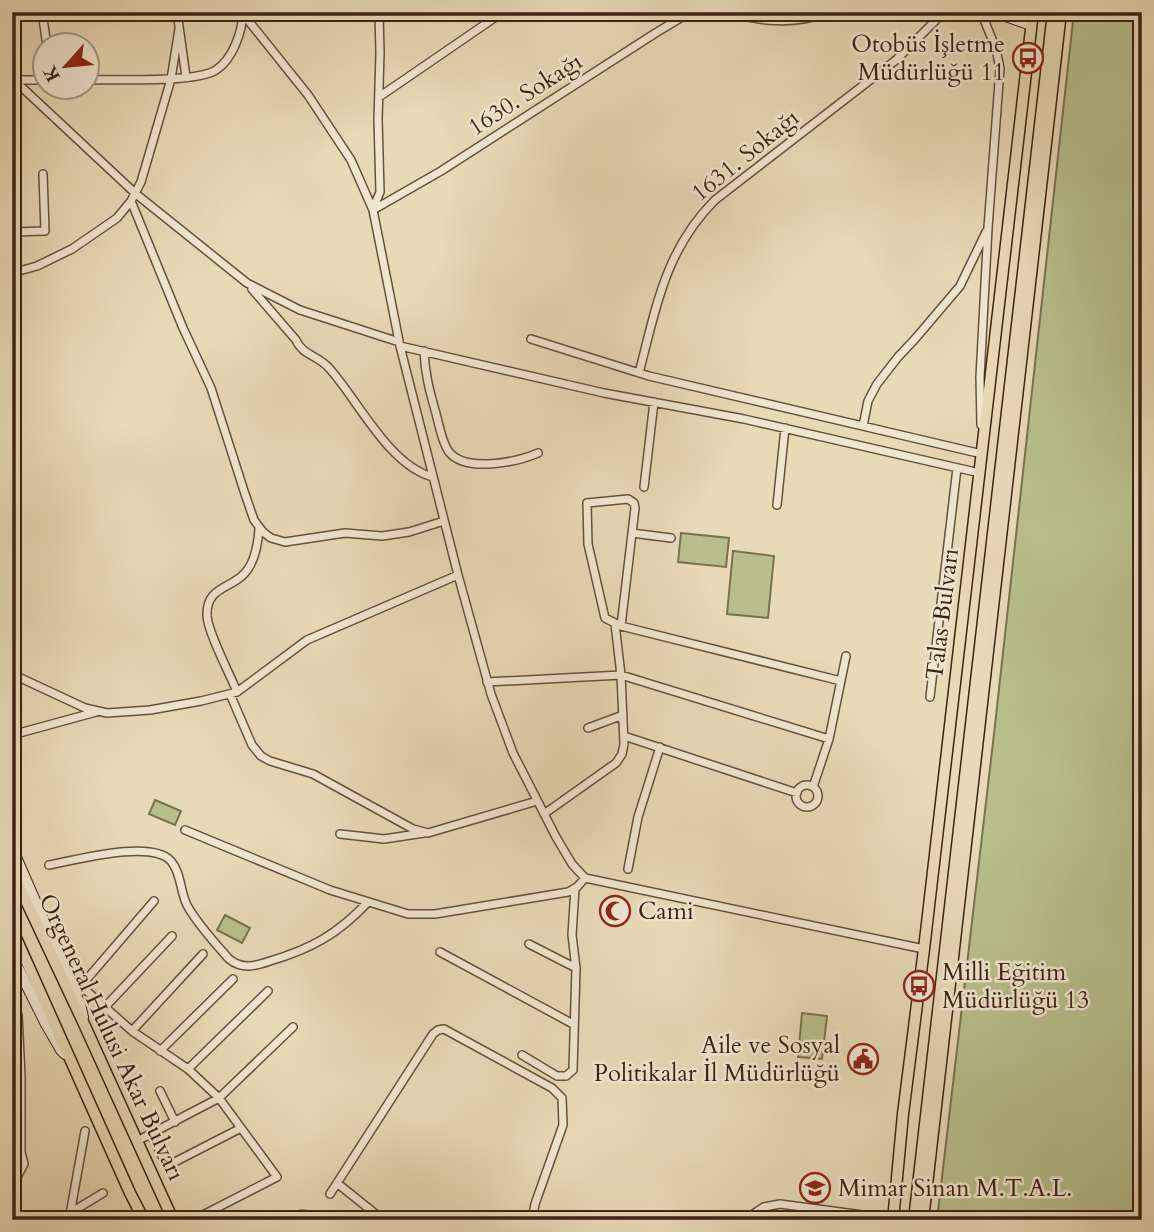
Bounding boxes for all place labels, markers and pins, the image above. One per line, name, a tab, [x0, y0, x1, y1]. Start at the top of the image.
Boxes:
place label: Otobüs İşletme Müdürlüğü 11	[851, 28, 1005, 89]
bus stop icon: Otobüs İşletme Müdürlüğü 11	[1011, 41, 1045, 75]
mosque icon: Cami	[598, 894, 632, 928]
place label: Cami	[638, 895, 694, 928]
place label: Milli Eğitim Müdürlüğü 13	[942, 956, 1089, 1017]
bus stop icon: Milli Eğitim Müdürlüğü 13	[902, 969, 936, 1003]
place label: Aile ve Sosyal Politikalar İl Müdürlüğü	[594, 1029, 840, 1090]
public building icon: Aile ve Sosyal Politikalar İl Müdürlüğü	[846, 1042, 880, 1076]
school or university icon: Mimar Sinan M.T.A.L.	[798, 1171, 832, 1205]
place label: Mimar Sinan M.T.A.L.	[838, 1172, 1072, 1205]

